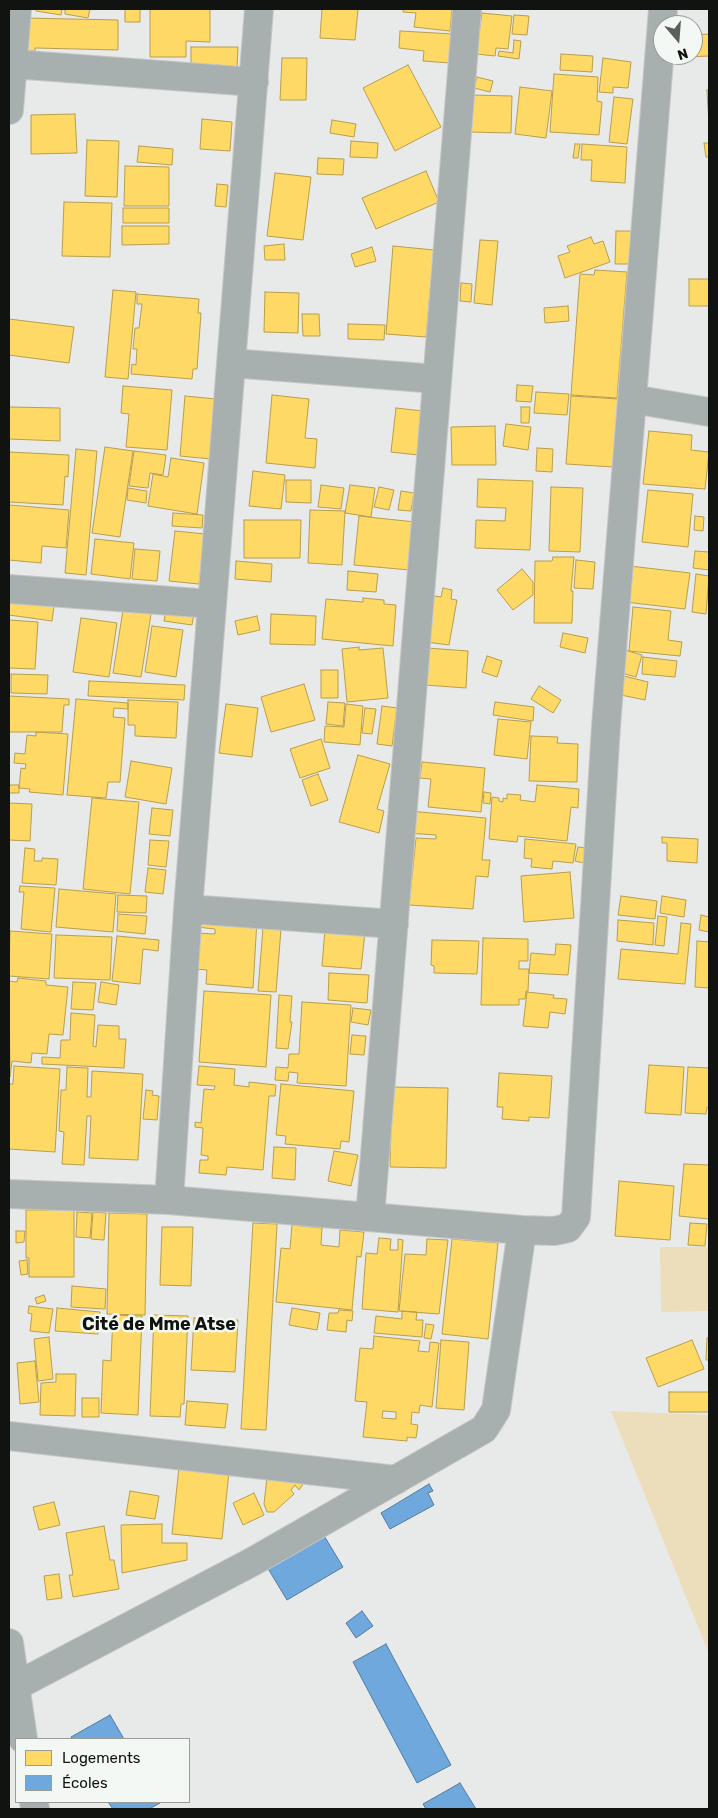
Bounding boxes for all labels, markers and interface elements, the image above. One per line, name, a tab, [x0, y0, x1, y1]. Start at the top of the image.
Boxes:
north arrow	[653, 15, 703, 65]
text: N	[675, 44, 690, 63]
district label: Cité de Mme Atse	[82, 1314, 236, 1336]
legend	[15, 1738, 190, 1803]
text: Logements	[62, 1749, 140, 1767]
text: Écoles	[62, 1774, 108, 1792]

